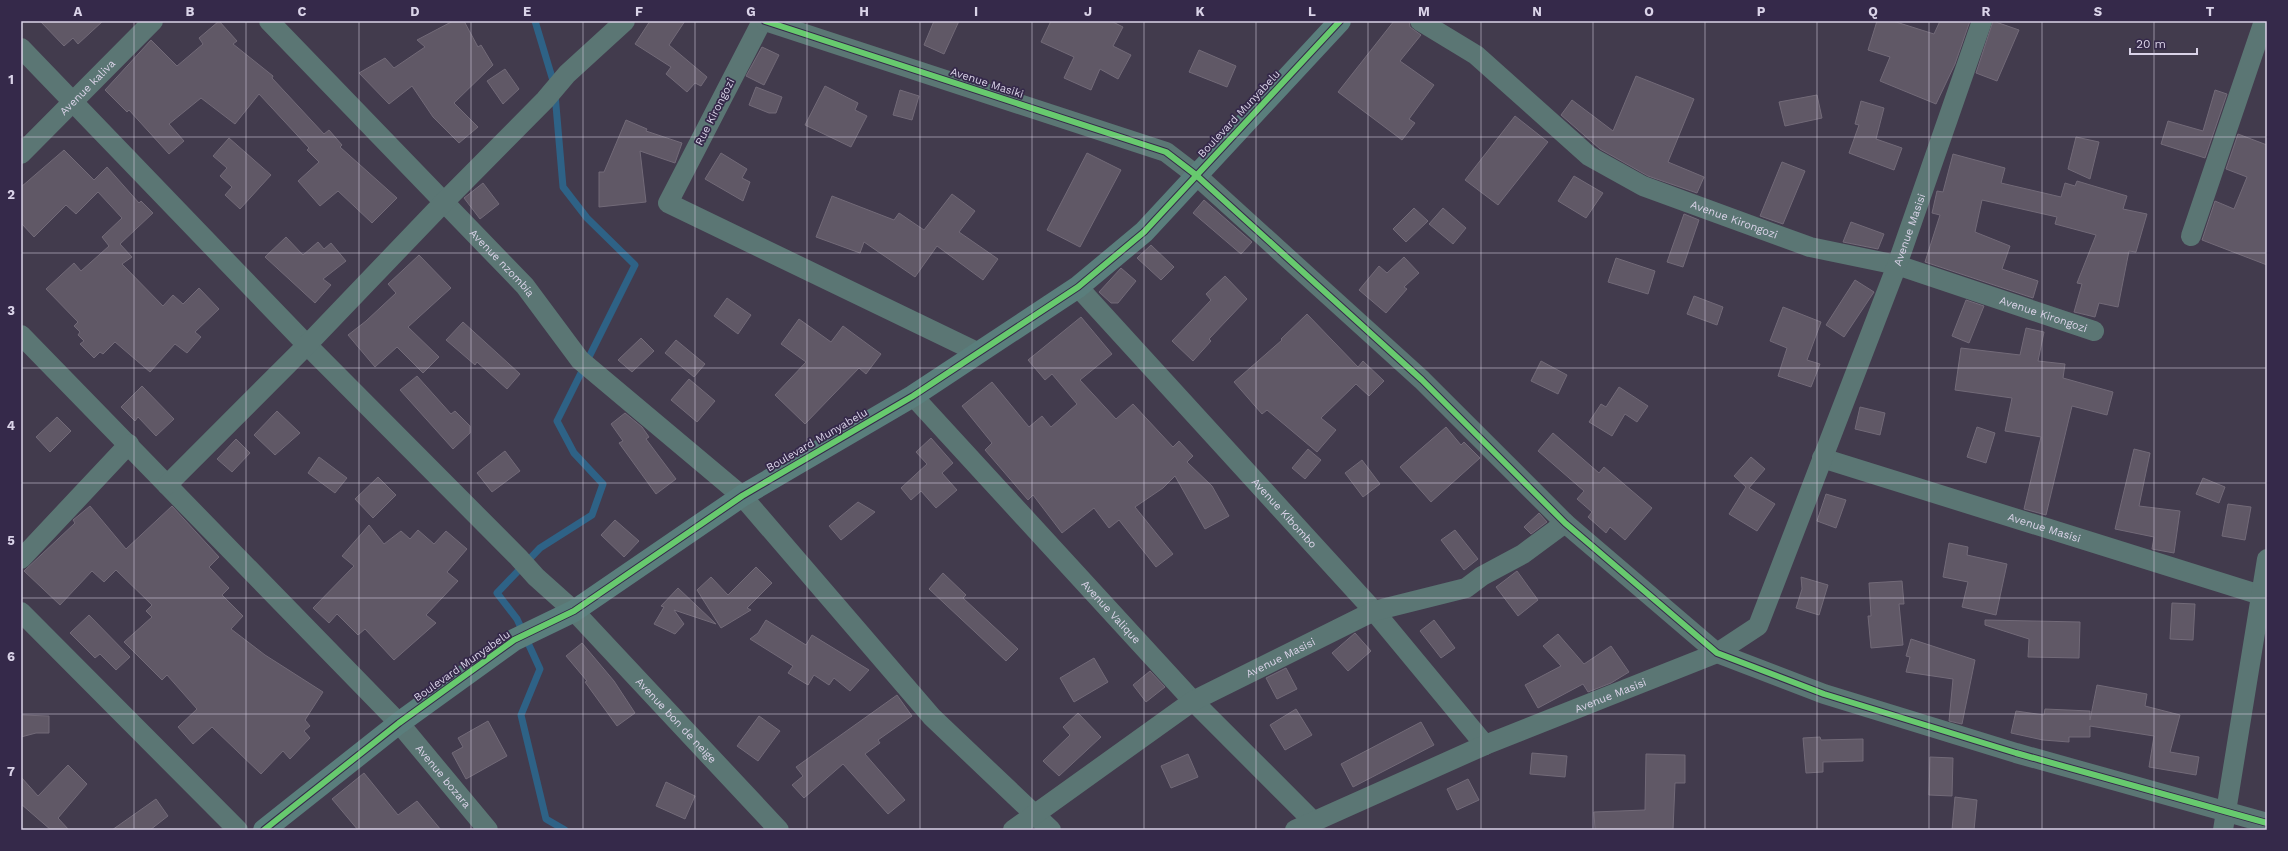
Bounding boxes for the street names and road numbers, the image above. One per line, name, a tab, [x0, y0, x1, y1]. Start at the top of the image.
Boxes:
street label: Avenue kaliva	[57, 57, 118, 118]
street label: Avenue Masiki	[949, 65, 1025, 101]
street label: Boulevard Munyabelu	[1195, 68, 1283, 160]
street label: Rue Kirongozi	[693, 76, 737, 148]
street label: Avenue Masisi	[1891, 192, 1928, 268]
street label: Avenue Kirongozi	[1689, 197, 1780, 241]
street label: Avenue nzombia	[467, 226, 537, 299]
street label: Avenue Kirongozi	[1998, 293, 2089, 335]
street label: Boulevard Munyabelu	[764, 406, 870, 474]
street label: Avenue Kibombo	[1249, 475, 1320, 551]
street label: Avenue Masisi	[2006, 510, 2083, 545]
street label: Avenue Valique	[1079, 577, 1143, 646]
street label: Boulevard Munyabelu	[411, 628, 513, 704]
street label: Avenue Masisi	[1244, 635, 1317, 680]
street label: Avenue bon de neige	[633, 675, 719, 766]
street label: Avenue Masisi	[1573, 675, 1648, 715]
street label: Avenue bozara	[413, 742, 474, 811]

